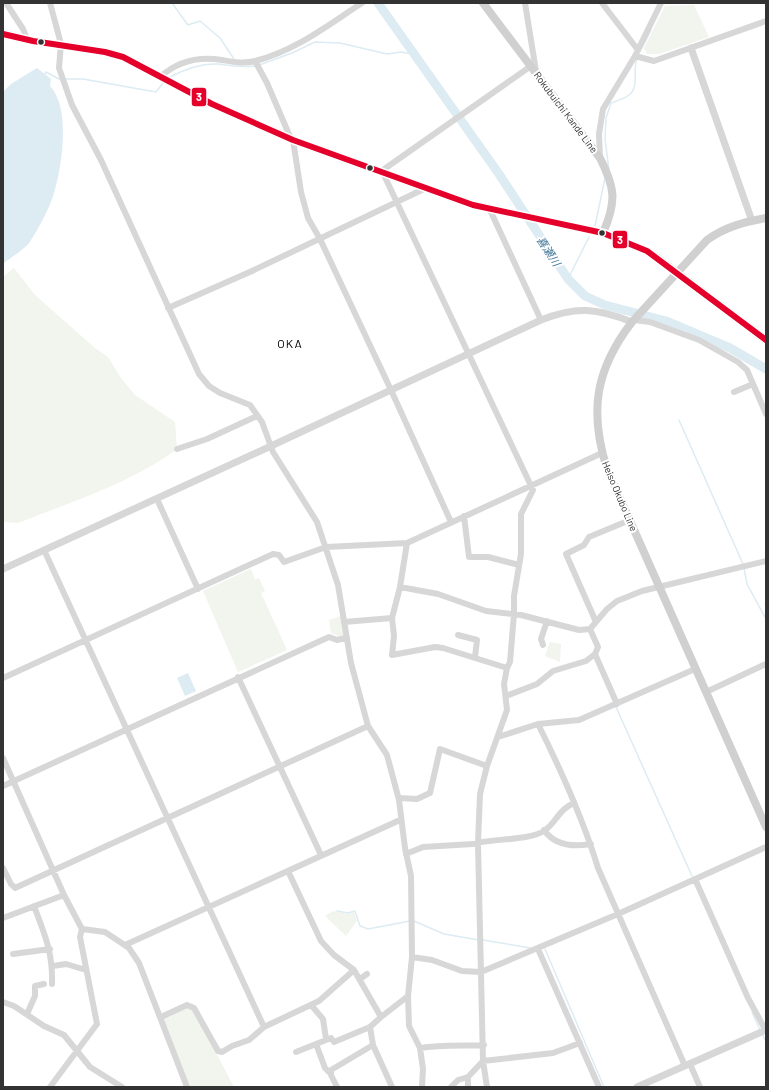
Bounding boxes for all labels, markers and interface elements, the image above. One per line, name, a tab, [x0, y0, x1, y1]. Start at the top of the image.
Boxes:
unlabelled marker	[36, 37, 46, 47]
street label: Rokubuichi Kande Line	[532, 69, 600, 155]
line badge: 3	[191, 87, 207, 107]
text: 3	[196, 90, 202, 103]
unlabelled marker	[365, 163, 375, 173]
unlabelled marker	[597, 228, 607, 238]
line badge: 3	[612, 230, 628, 249]
text: 3	[617, 233, 623, 246]
water label: 喜瀬川	[535, 234, 564, 269]
district label: OKA	[277, 336, 303, 350]
street label: Heiso Okubo Line	[600, 459, 640, 533]

